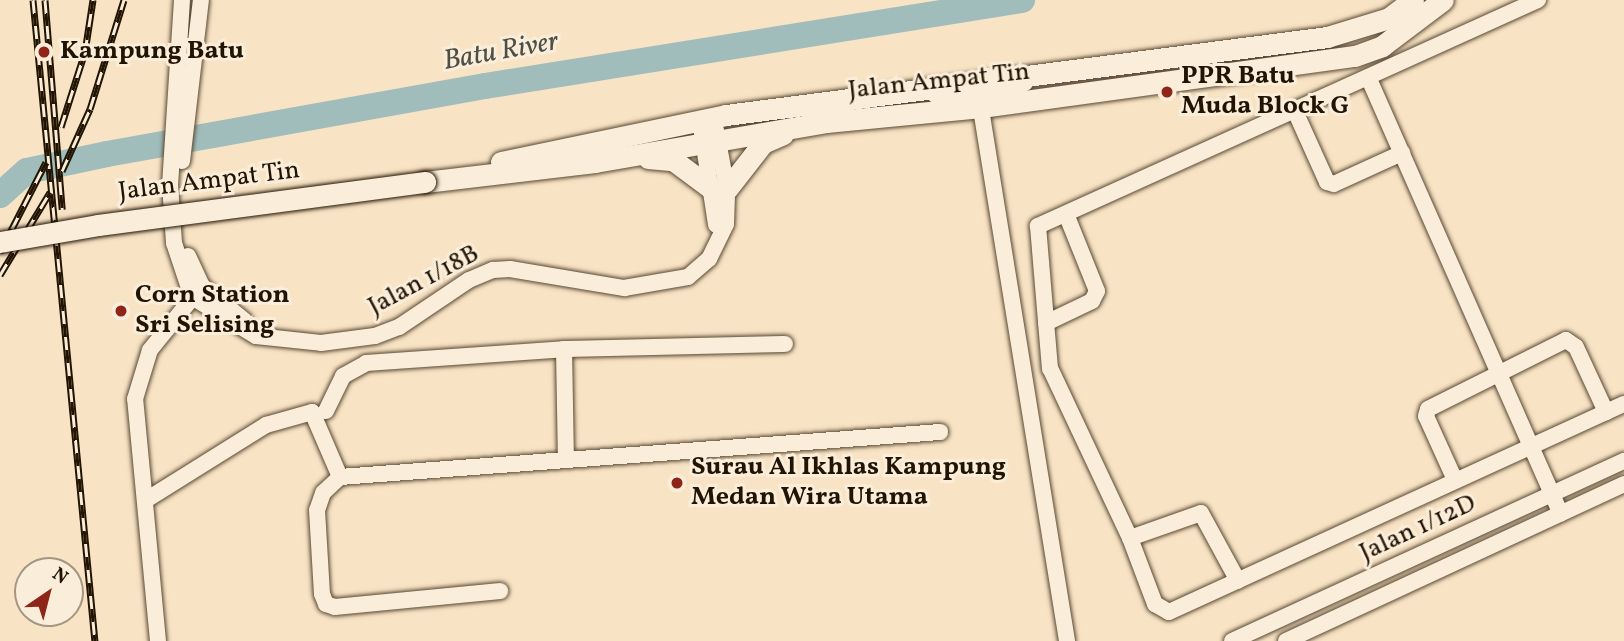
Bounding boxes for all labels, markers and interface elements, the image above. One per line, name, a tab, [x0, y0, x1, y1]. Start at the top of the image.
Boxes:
water label: Batu River	[441, 25, 561, 79]
place label: Kampung Batu	[60, 36, 244, 68]
marker: Kampung Batu	[34, 42, 54, 62]
street label: Jalan Ampat Tin	[846, 57, 1032, 107]
place label: PPR Batu Muda Block G	[1181, 61, 1349, 122]
marker: PPR Batu Muda Block G	[1159, 84, 1175, 100]
street label: Jalan Ampat Tin	[116, 155, 302, 209]
street label: Jalan 1/18B	[363, 239, 485, 323]
place label: Corn Station Sri Selising	[135, 280, 290, 342]
marker: Corn Station Sri Selising	[113, 303, 129, 319]
place label: Surau Al Ikhlas Kampung Medan Wira Utama	[691, 452, 1006, 514]
marker: Surau Al Ikhlas Kampung Medan Wira Utama	[669, 475, 685, 491]
street label: Jalan 1/12D	[1355, 488, 1481, 570]
north arrow	[14, 557, 84, 627]
text: N	[47, 562, 73, 591]

